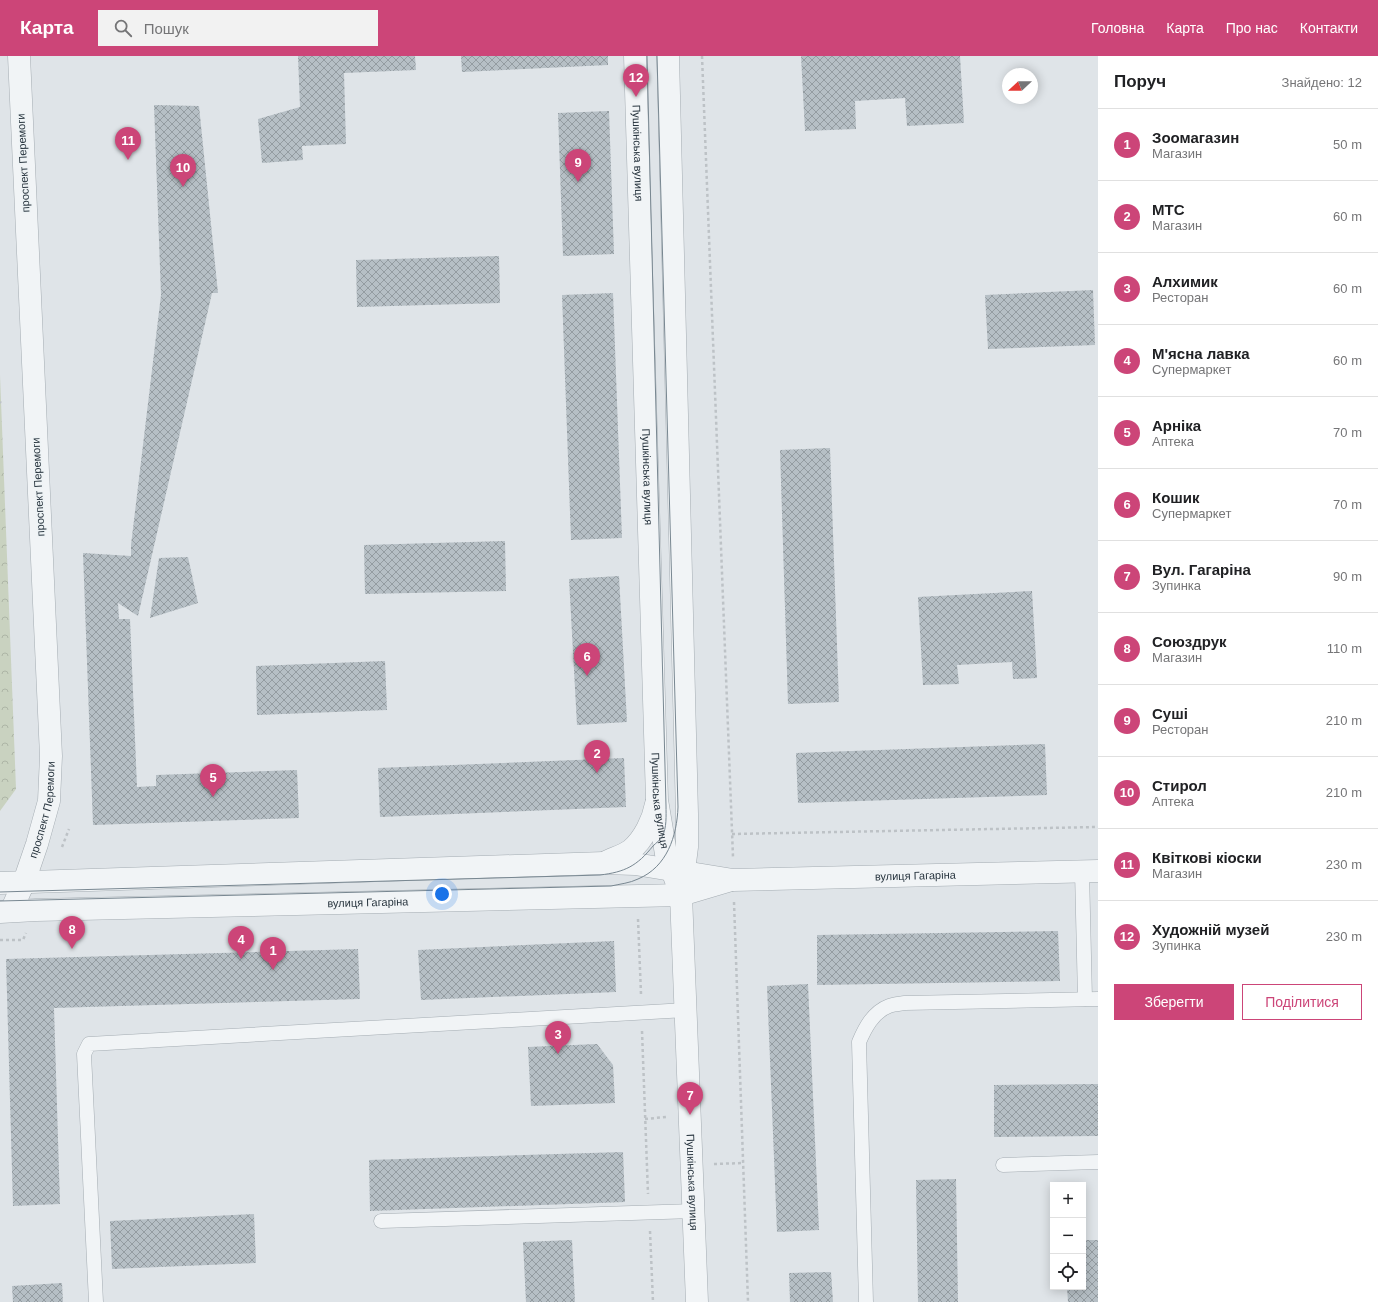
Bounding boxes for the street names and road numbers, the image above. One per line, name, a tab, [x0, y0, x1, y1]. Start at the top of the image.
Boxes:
street label: Пушкінська вулиця	[630, 104, 645, 202]
street label: проспект Перемоги	[14, 113, 32, 213]
street label: Пушкінська вулиця	[640, 428, 655, 525]
street label: проспект Перемоги	[29, 437, 47, 537]
street label: Пушкінська вулиця	[650, 752, 671, 849]
street label: проспект Перемоги	[27, 761, 57, 860]
street label: вулиця Гагаріна	[875, 868, 957, 883]
street label: вулиця Гагаріна	[327, 895, 409, 909]
street label: Пушкінська вулиця	[684, 1134, 700, 1231]

